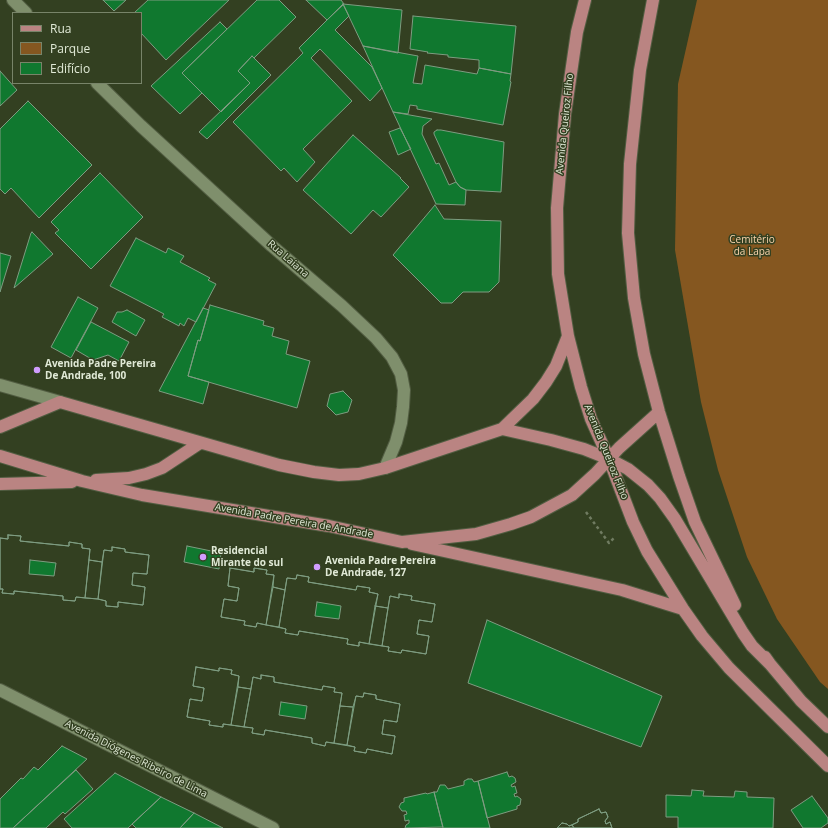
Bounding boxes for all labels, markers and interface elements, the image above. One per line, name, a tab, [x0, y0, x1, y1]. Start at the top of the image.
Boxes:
legend	[12, 12, 142, 84]
text: Rua	[50, 20, 71, 37]
text: Parque	[50, 40, 90, 57]
text: Edifício	[50, 60, 90, 77]
street label: Avenida Queiroz Filho	[554, 73, 576, 175]
park label: Cemitério da Lapa	[729, 234, 775, 258]
street label: Rua Laiana	[265, 238, 311, 280]
place label: Avenida Padre Pereira De Andrade, 100	[45, 358, 156, 382]
marker: Avenida Padre Pereira De Andrade, 100	[32, 365, 42, 375]
street label: Avenida Queiroz Filho	[581, 403, 631, 501]
street label: Avenida Padre Pereira de Andrade	[214, 501, 374, 541]
place label: Residencial Mirante do sul	[211, 545, 283, 568]
marker: Residencial Mirante do sul	[198, 552, 208, 562]
place label: Avenida Padre Pereira De Andrade, 127	[325, 555, 436, 578]
marker: Avenida Padre Pereira De Andrade, 127	[312, 562, 322, 572]
street label: Avenida Diógenes Ribeiro de Lima	[63, 718, 209, 800]

